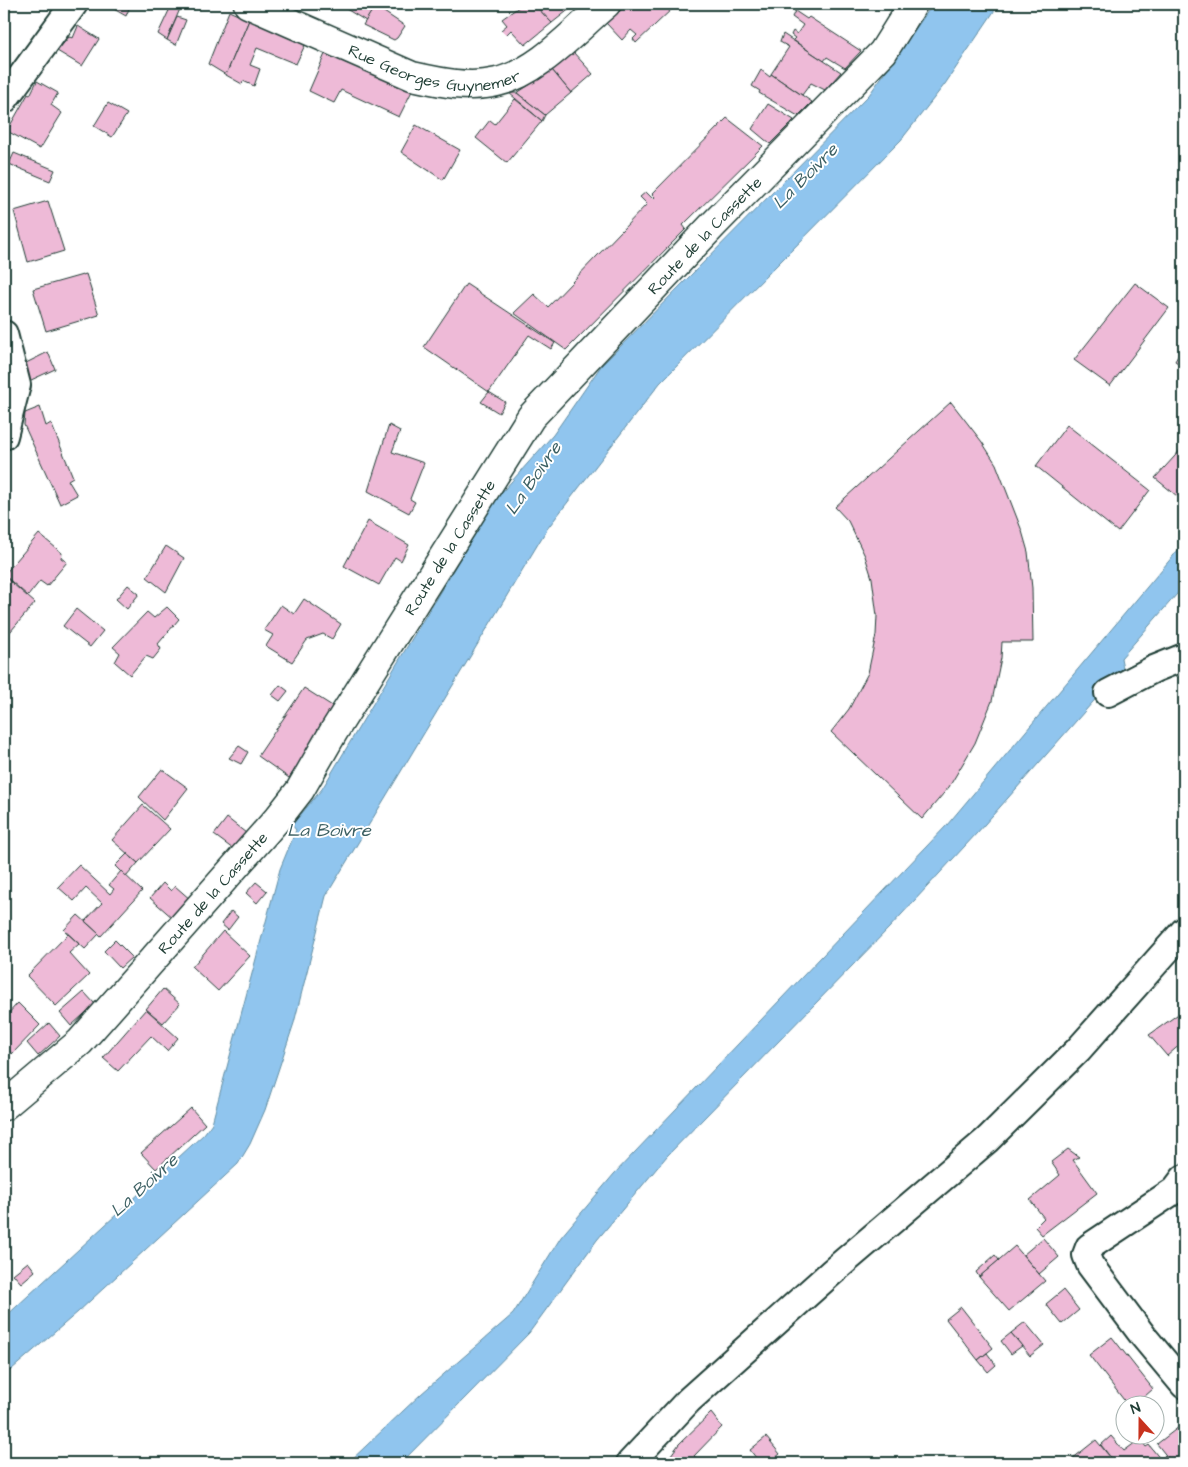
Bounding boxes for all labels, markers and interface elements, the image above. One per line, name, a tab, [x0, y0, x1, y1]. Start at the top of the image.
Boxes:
street label: Rue Georges Guynemer	[345, 39, 525, 98]
water label: La Boivre	[767, 137, 845, 215]
street label: Route de la Cassette	[643, 172, 767, 300]
water label: La Boivre	[499, 436, 568, 520]
street label: Route de la Cassette	[399, 475, 501, 620]
water label: La Boivre	[287, 818, 372, 843]
street label: Route de la Cassette	[153, 827, 273, 959]
water label: La Boivre	[105, 1147, 185, 1223]
north arrow	[1116, 1394, 1166, 1444]
text: N	[1128, 1398, 1144, 1420]

